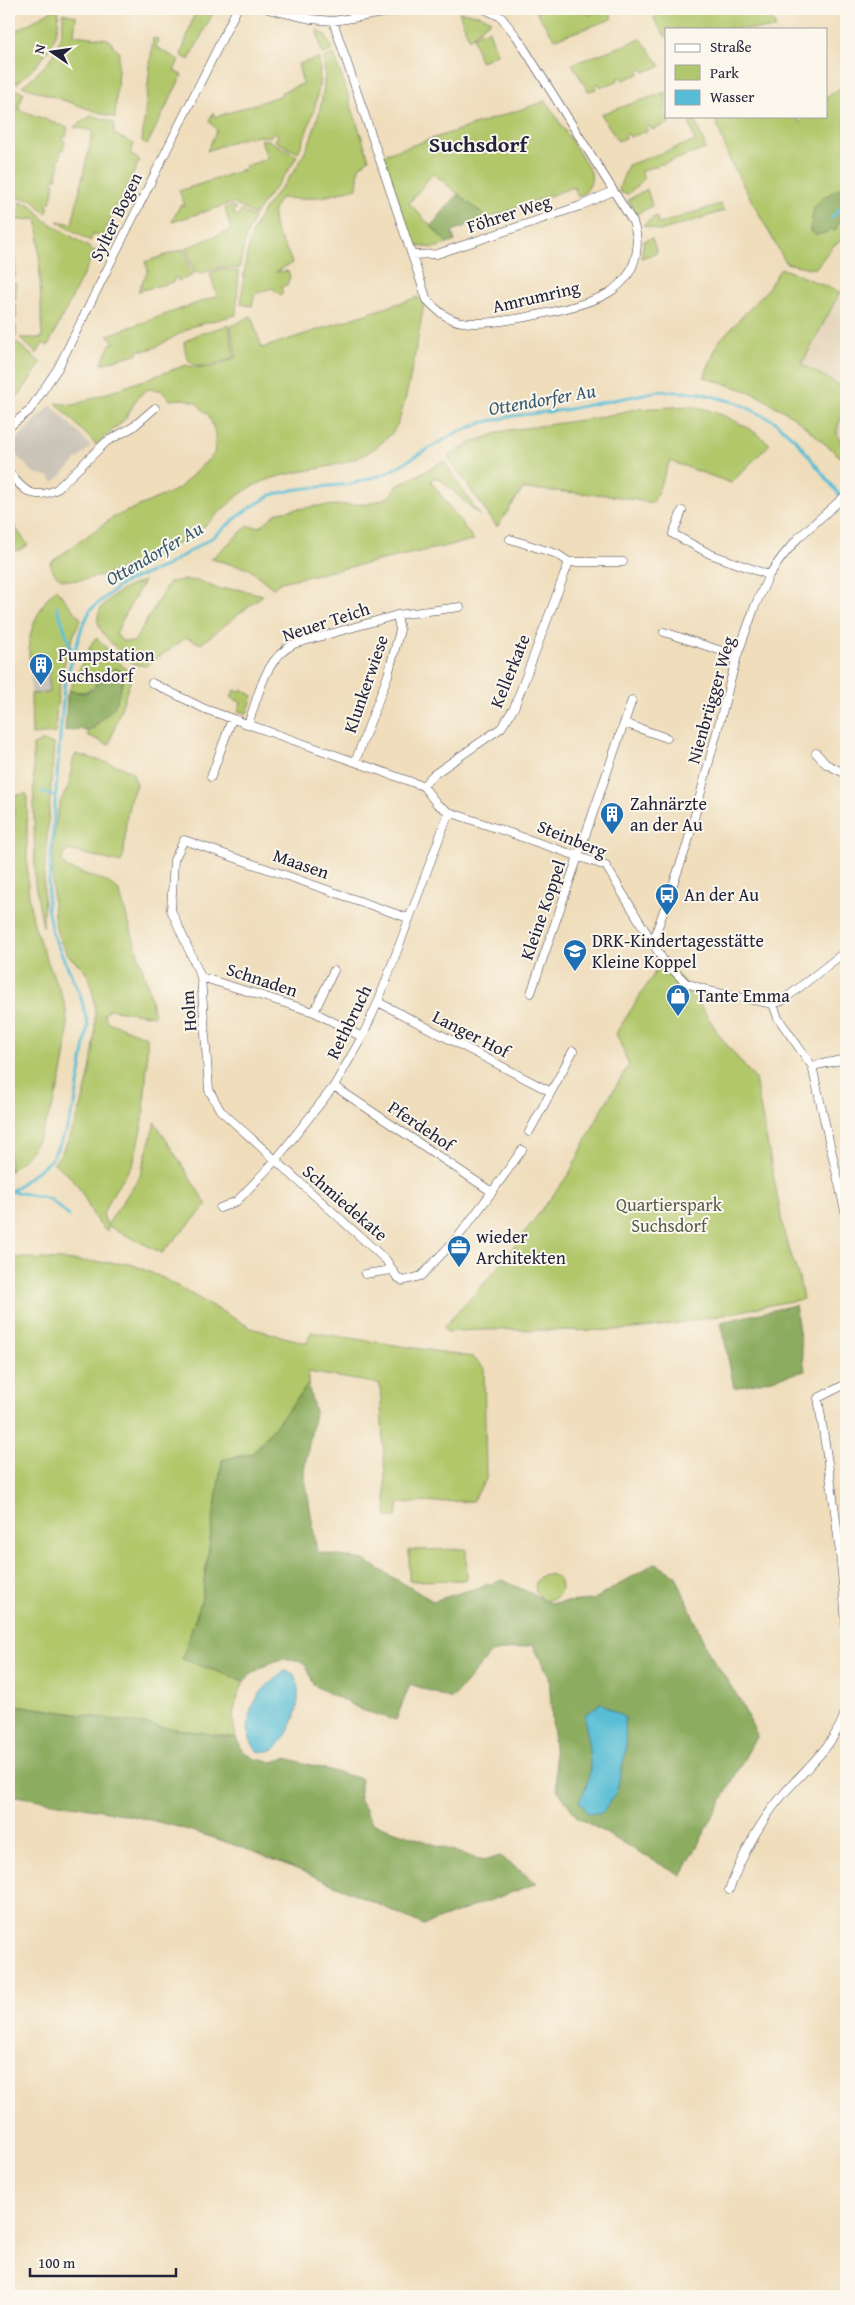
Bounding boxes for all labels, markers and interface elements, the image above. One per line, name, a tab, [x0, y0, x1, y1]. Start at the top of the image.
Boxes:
north arrow	[28, 28, 78, 78]
legend	[665, 28, 828, 118]
text: Straße	[710, 36, 752, 57]
text: N	[29, 42, 50, 56]
text: Park	[710, 62, 739, 83]
text: Wasser	[710, 86, 754, 107]
district label: Suchsdorf	[429, 128, 530, 160]
street label: Sylter Bogen	[82, 168, 149, 266]
street label: Föhrer Weg	[463, 187, 554, 240]
street label: Amrumring	[489, 273, 582, 320]
water label: Ottendorfer Au	[486, 376, 598, 422]
water label: Ottendorfer Au	[100, 514, 208, 592]
street label: Neuer Teich	[279, 595, 373, 648]
street label: Kellerkate	[482, 630, 537, 712]
street label: Klunkerwiese	[336, 631, 395, 736]
street label: Nienbrügger Weg	[679, 633, 742, 767]
place label: Pumpstation Suchsdorf	[58, 641, 155, 689]
building icon: Pumpstation Suchsdorf	[28, 652, 54, 686]
place label: Zahnärzte an der Au	[630, 790, 707, 838]
building icon: Zahnärzte an der Au	[599, 801, 625, 835]
street label: Steinberg	[533, 812, 611, 865]
street label: Maasen	[270, 841, 333, 886]
street label: Kleine Koppel	[513, 856, 572, 964]
place label: An der Au	[684, 881, 759, 908]
bus stop icon: An der Au	[654, 882, 680, 916]
place label: DRK-Kindertagesstätte Kleine Koppel	[592, 927, 764, 975]
school or university icon: DRK-Kindertagesstätte Kleine Koppel	[562, 938, 588, 972]
street label: Schnaden	[223, 955, 301, 1004]
street label: Rethbruch	[319, 980, 378, 1063]
place label: Tante Emma	[696, 982, 790, 1009]
shop icon: Tante Emma	[665, 983, 691, 1017]
street label: Holm	[174, 989, 203, 1032]
street label: Langer Hof	[428, 1003, 516, 1065]
street label: Pferdehof	[383, 1094, 461, 1159]
street label: Schmiedekate	[297, 1158, 394, 1247]
park label: Quartierspark Suchsdorf	[616, 1191, 723, 1239]
place label: wieder Architekten	[476, 1223, 566, 1271]
office icon: wieder Architekten	[446, 1234, 472, 1268]
scale bar	[30, 2245, 176, 2277]
text: 100 m	[38, 2252, 76, 2273]

